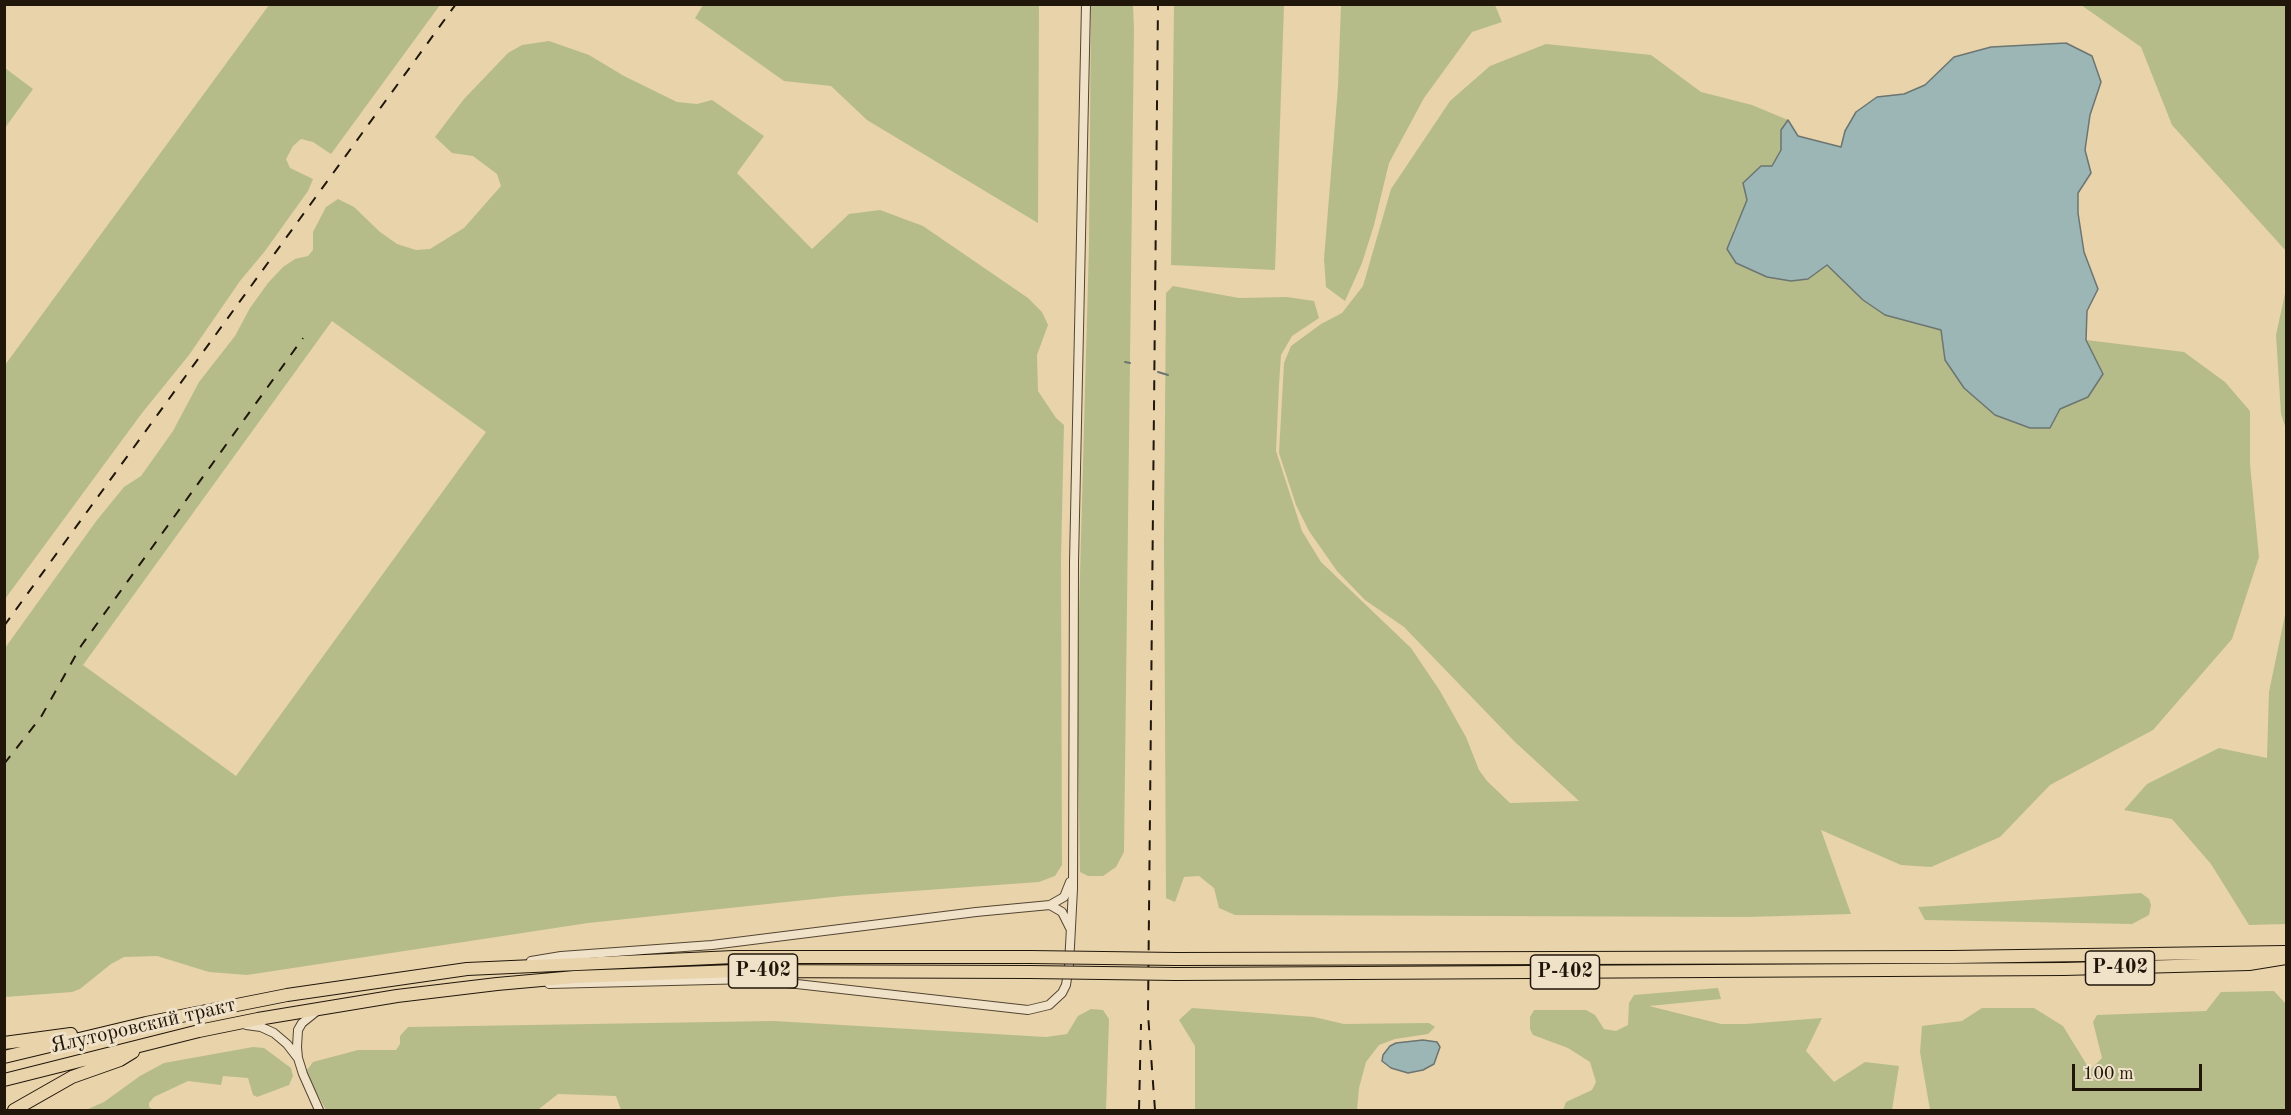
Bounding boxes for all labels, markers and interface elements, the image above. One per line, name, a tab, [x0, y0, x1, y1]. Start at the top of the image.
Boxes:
road number: Р-402	[2086, 951, 2154, 985]
road number: Р-402	[728, 954, 798, 988]
road number: Р-402	[1530, 955, 1600, 989]
street label: Ялуторовский тракт	[48, 992, 238, 1060]
scale bar	[2075, 1052, 2206, 1090]
text: 100 m	[2083, 1065, 2134, 1083]

